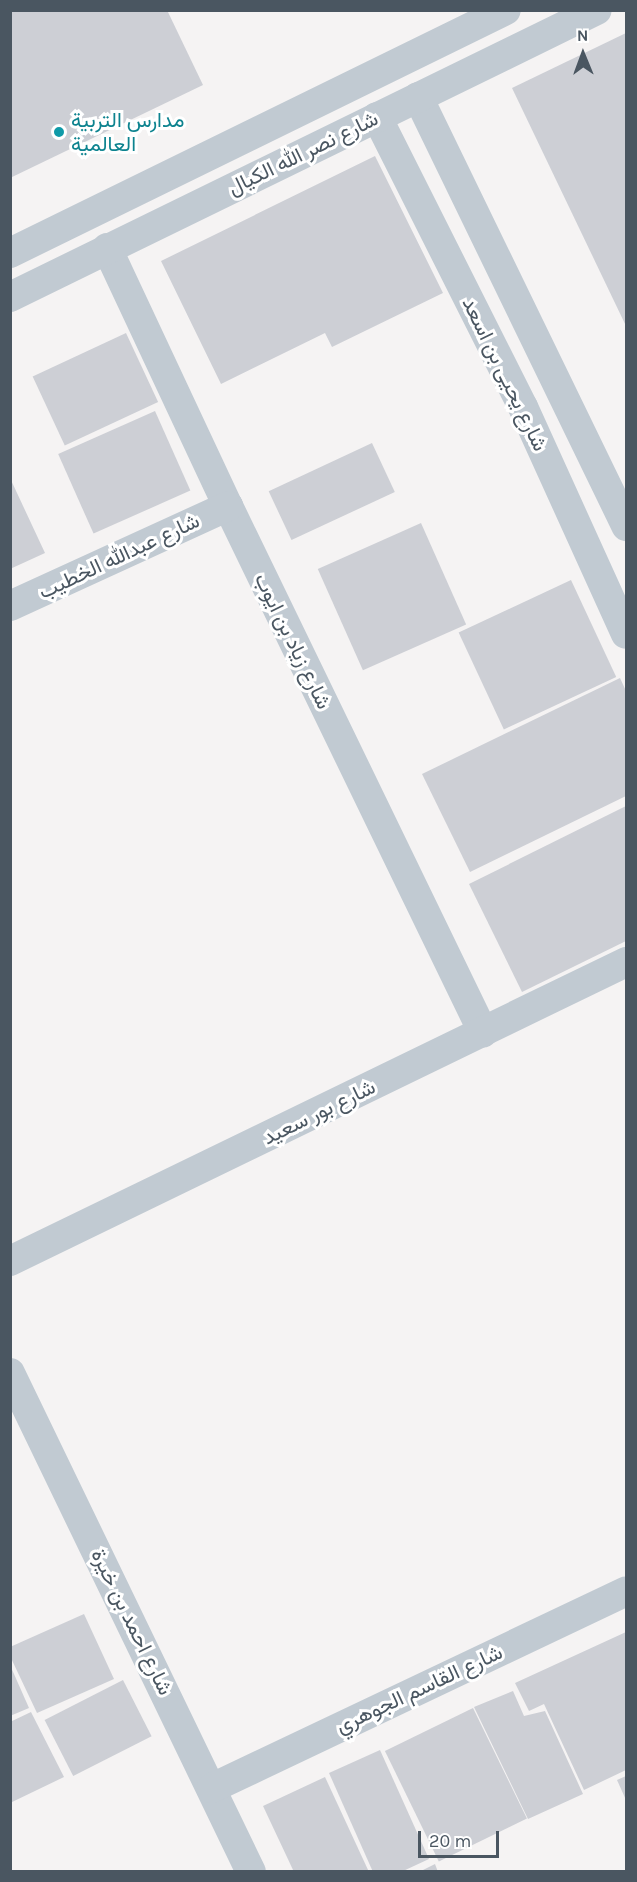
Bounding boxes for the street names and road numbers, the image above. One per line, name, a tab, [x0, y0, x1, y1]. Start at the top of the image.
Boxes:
street label: شارع نصر الله الكيال	[224, 106, 382, 200]
street label: شارع يحيى بن اسعد	[457, 293, 553, 455]
street label: شارع عبدالله الخطيب	[35, 508, 203, 604]
street label: شارع زياد بن ايوب	[249, 569, 337, 713]
street label: شارع بور سعيد	[259, 1074, 379, 1150]
street label: شارع احمد بن خيرة	[86, 1545, 178, 1699]
street label: شارع القاسم الجوهري	[332, 1639, 506, 1739]

